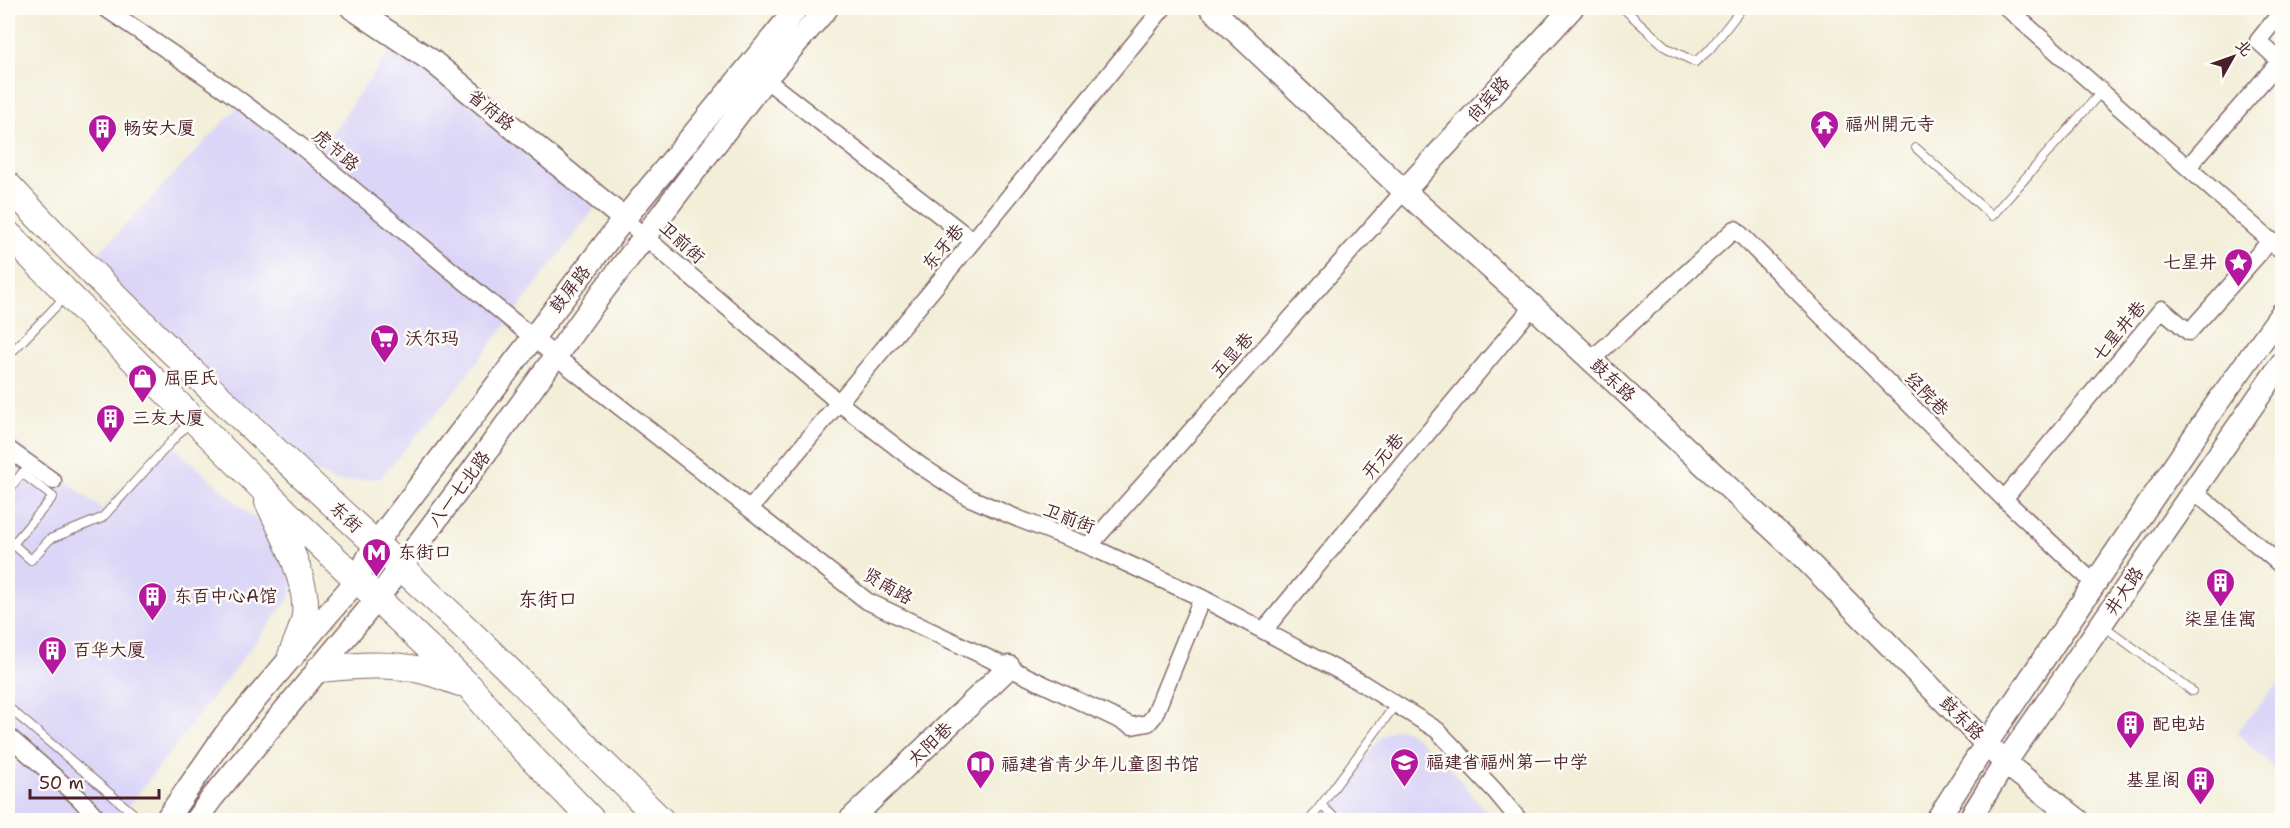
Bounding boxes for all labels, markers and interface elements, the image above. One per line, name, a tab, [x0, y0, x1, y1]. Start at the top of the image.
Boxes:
north arrow	[2203, 27, 2263, 87]
text: 北	[2231, 35, 2257, 61]
street label: 尚宾路	[1461, 71, 1515, 127]
street label: 省府路	[462, 84, 520, 136]
temple icon: 福州開元寺	[1808, 108, 1840, 150]
building icon: 畅安大厦	[86, 112, 118, 154]
place label: 福州開元寺	[1845, 112, 1935, 136]
place label: 畅安大厦	[123, 116, 195, 140]
street label: 虎节路	[308, 123, 364, 177]
street label: 卫前街	[654, 215, 710, 269]
street label: 东牙巷	[916, 219, 970, 275]
place icon: 七星井	[2222, 246, 2254, 288]
place label: 七星井	[2163, 250, 2217, 274]
street label: 鼓屏路	[544, 260, 596, 318]
street label: 七星井巷	[2087, 296, 2151, 366]
supermarket icon: 沃尔玛	[368, 322, 400, 364]
place label: 沃尔玛	[405, 326, 459, 350]
street label: 五显巷	[1205, 327, 1259, 383]
street label: 鼓东路	[1585, 353, 1641, 407]
shop icon: 屈臣氏	[127, 362, 159, 404]
place label: 屈臣氏	[164, 366, 218, 390]
street label: 经院巷	[1899, 366, 1955, 422]
building icon: 三友大厦	[95, 402, 127, 444]
place label: 三友大厦	[132, 406, 204, 430]
street label: 开元巷	[1356, 428, 1410, 484]
street label: 八一七北路	[422, 446, 496, 532]
street label: 东街	[325, 496, 367, 538]
street label: 卫前街	[1039, 497, 1099, 539]
metro station icon: 东街口	[361, 536, 393, 578]
place label: 东街口	[398, 540, 452, 564]
street label: 贤南路	[859, 562, 917, 610]
street label: 井大路	[2099, 562, 2149, 620]
building icon: 柒星佳寓	[2204, 566, 2236, 608]
building icon: 东百中心A馆	[137, 580, 169, 622]
place label: 东百中心A馆	[174, 584, 277, 608]
district label: 东街口	[518, 586, 578, 612]
place label: 柒星佳寓	[2184, 607, 2256, 631]
building icon: 百华大厦	[36, 634, 68, 676]
place label: 百华大厦	[73, 638, 145, 662]
street label: 鼓东路	[1934, 690, 1990, 746]
building icon: 配电站	[2115, 708, 2147, 750]
place label: 配电站	[2152, 712, 2206, 736]
street label: 太阳巷	[902, 717, 958, 771]
school or university icon: 福建省福州第一中学	[1389, 746, 1421, 788]
library icon: 福建省青少年儿童图书馆	[964, 748, 996, 790]
place label: 福建省福州第一中学	[1426, 750, 1588, 774]
place label: 福建省青少年儿童图书馆	[1001, 752, 1199, 776]
scale bar	[30, 762, 159, 800]
building icon: 基星阁	[2185, 764, 2217, 806]
place label: 基星阁	[2126, 768, 2180, 792]
text: 50 m	[39, 771, 84, 795]

